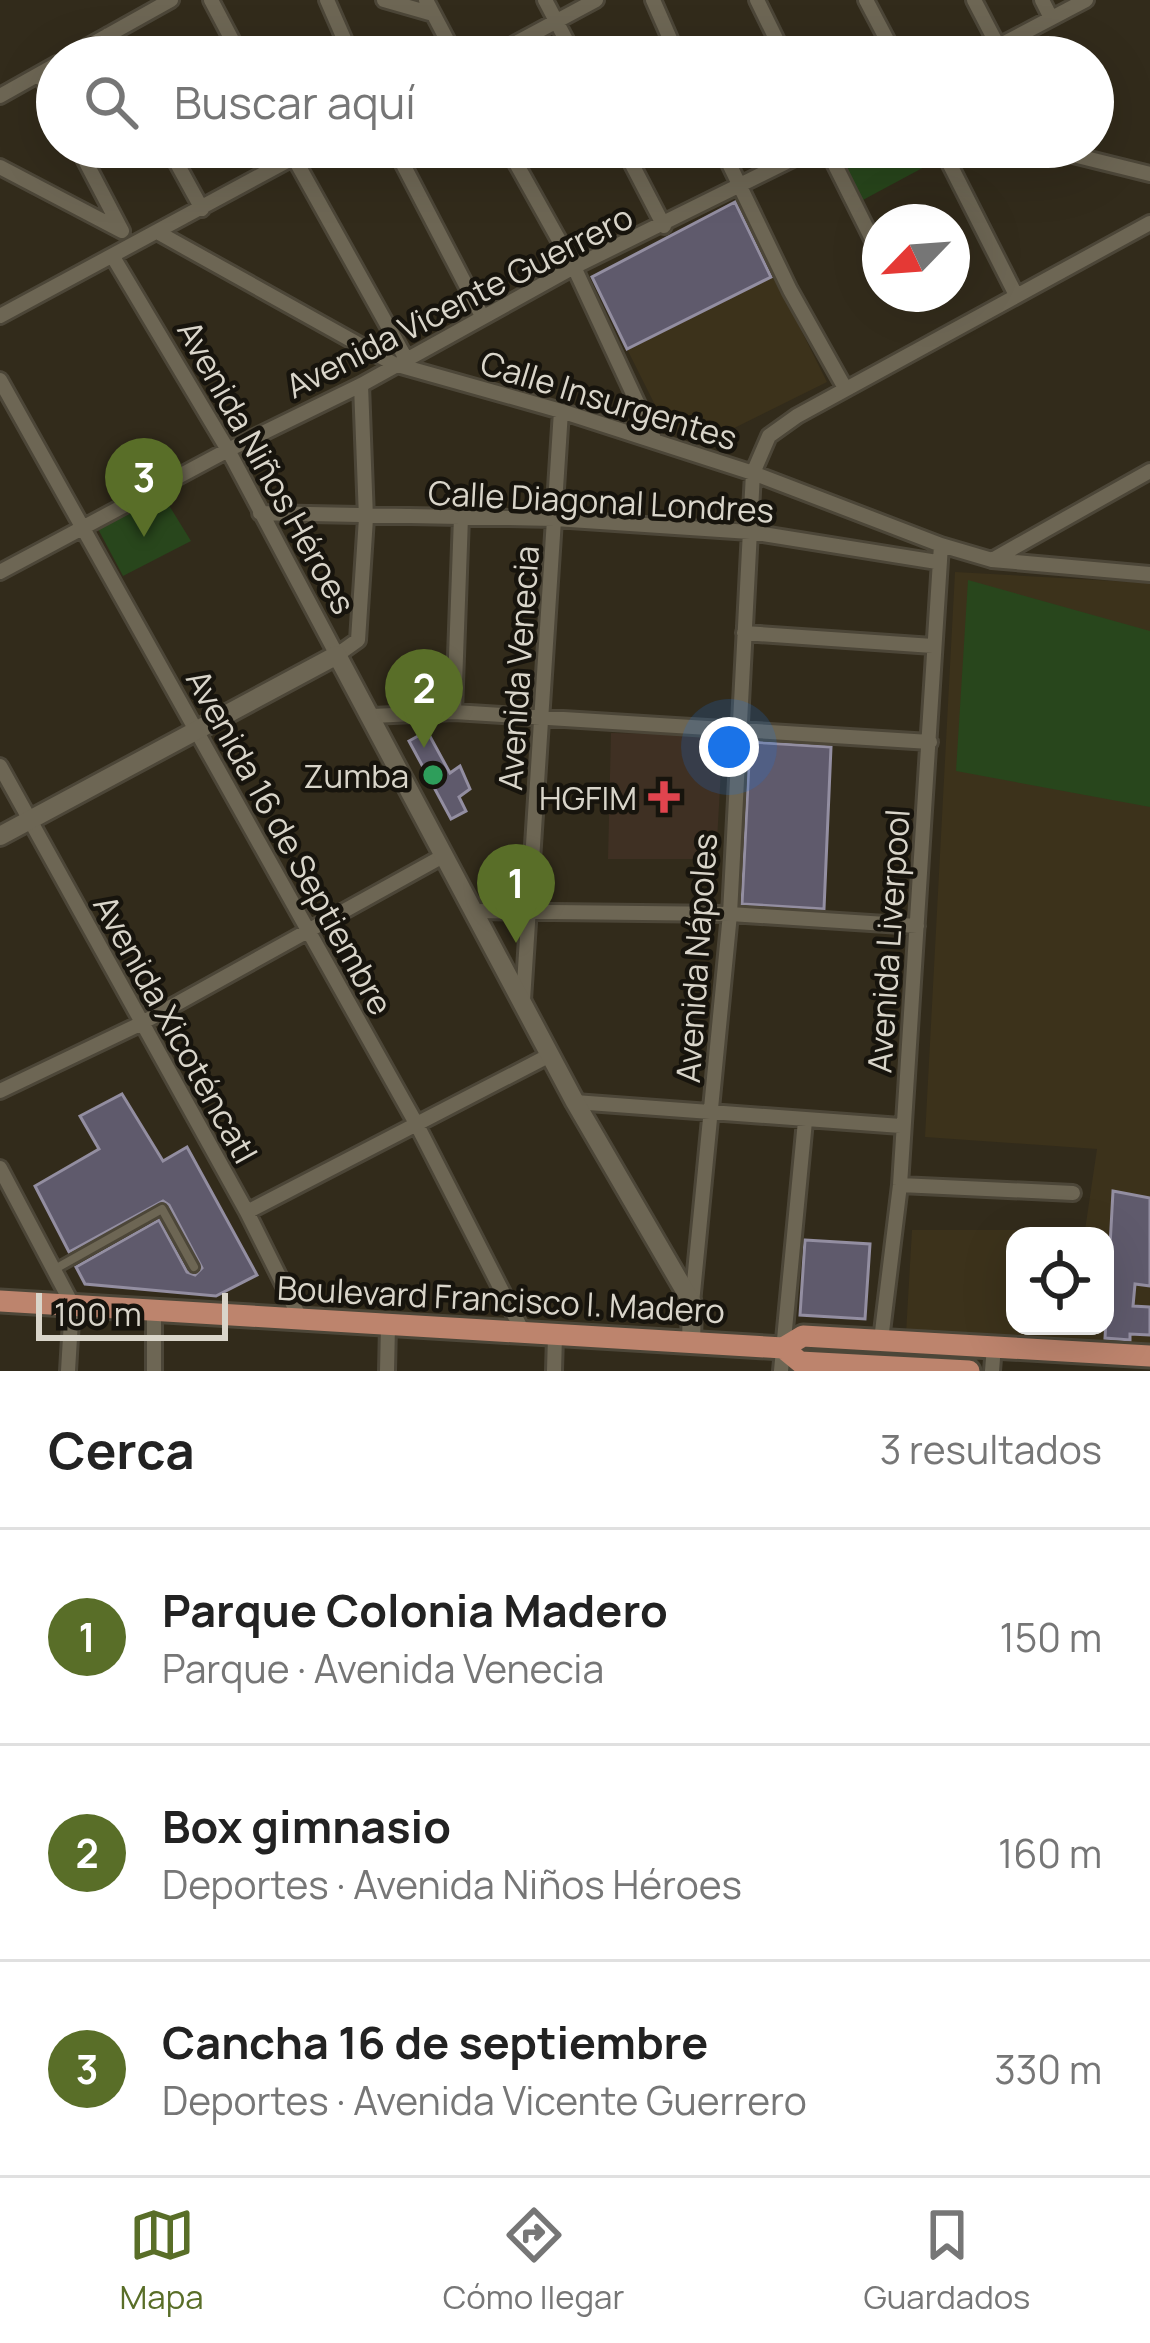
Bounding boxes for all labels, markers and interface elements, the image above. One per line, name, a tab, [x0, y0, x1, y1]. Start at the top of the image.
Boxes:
search box	[36, 36, 1114, 168]
icon: search	[78, 69, 144, 135]
text: Buscar aquí	[174, 71, 416, 133]
street label: Avenida Vicente Guerrero	[278, 194, 640, 408]
north arrow	[862, 204, 970, 312]
street label: Avenida Niños Héroes	[168, 312, 366, 622]
street label: Calle Insurgentes	[475, 340, 743, 460]
pin: 3	[105, 438, 183, 537]
street label: Calle Diagonal Londres	[427, 469, 775, 533]
street label: Avenida Venecia	[487, 544, 549, 792]
pin: 2	[385, 649, 463, 748]
street label: Avenida 16 de Septiembre	[176, 661, 404, 1023]
your location	[699, 717, 759, 777]
place label: Zumba	[303, 753, 409, 798]
marker: Zumba	[420, 762, 446, 788]
place label: HGFIM	[539, 775, 637, 820]
marker: HGFIM	[648, 781, 680, 813]
street label: Avenida Liverpool	[856, 808, 920, 1074]
street label: Avenida Nápoles	[665, 831, 727, 1085]
pin: 1	[477, 844, 555, 943]
street label: Avenida Xicoténcatl	[84, 887, 268, 1171]
map controls	[1006, 1227, 1114, 1335]
button: locate	[1006, 1227, 1114, 1335]
street label: Boulevard Francisco I. Madero	[276, 1265, 726, 1333]
scale bar	[36, 1287, 228, 1340]
text: 100 m	[54, 1291, 142, 1336]
text: Cerca	[48, 1415, 195, 1484]
text: 3 resultados	[880, 1422, 1102, 1476]
text: Parque Colonia Madero	[162, 1579, 668, 1641]
text: 1	[78, 1610, 96, 1664]
text: 150 m	[1000, 1610, 1102, 1664]
text: Parque · Avenida Venecia	[162, 1641, 604, 1695]
text: Box gimnasio	[162, 1795, 451, 1857]
text: 2	[75, 1826, 99, 1880]
text: 160 m	[998, 1826, 1102, 1880]
text: Deportes · Avenida Niños Héroes	[162, 1857, 742, 1911]
text: Cancha 16 de septiembre	[162, 2011, 708, 2073]
text: 3	[76, 2042, 98, 2096]
text: 330 m	[994, 2042, 1102, 2096]
text: Deportes · Avenida Vicente Guerrero	[162, 2073, 807, 2127]
tab: Mapa	[120, 2202, 204, 2319]
tab: Cómo llegar	[443, 2202, 624, 2319]
tab: Guardados	[864, 2202, 1030, 2319]

